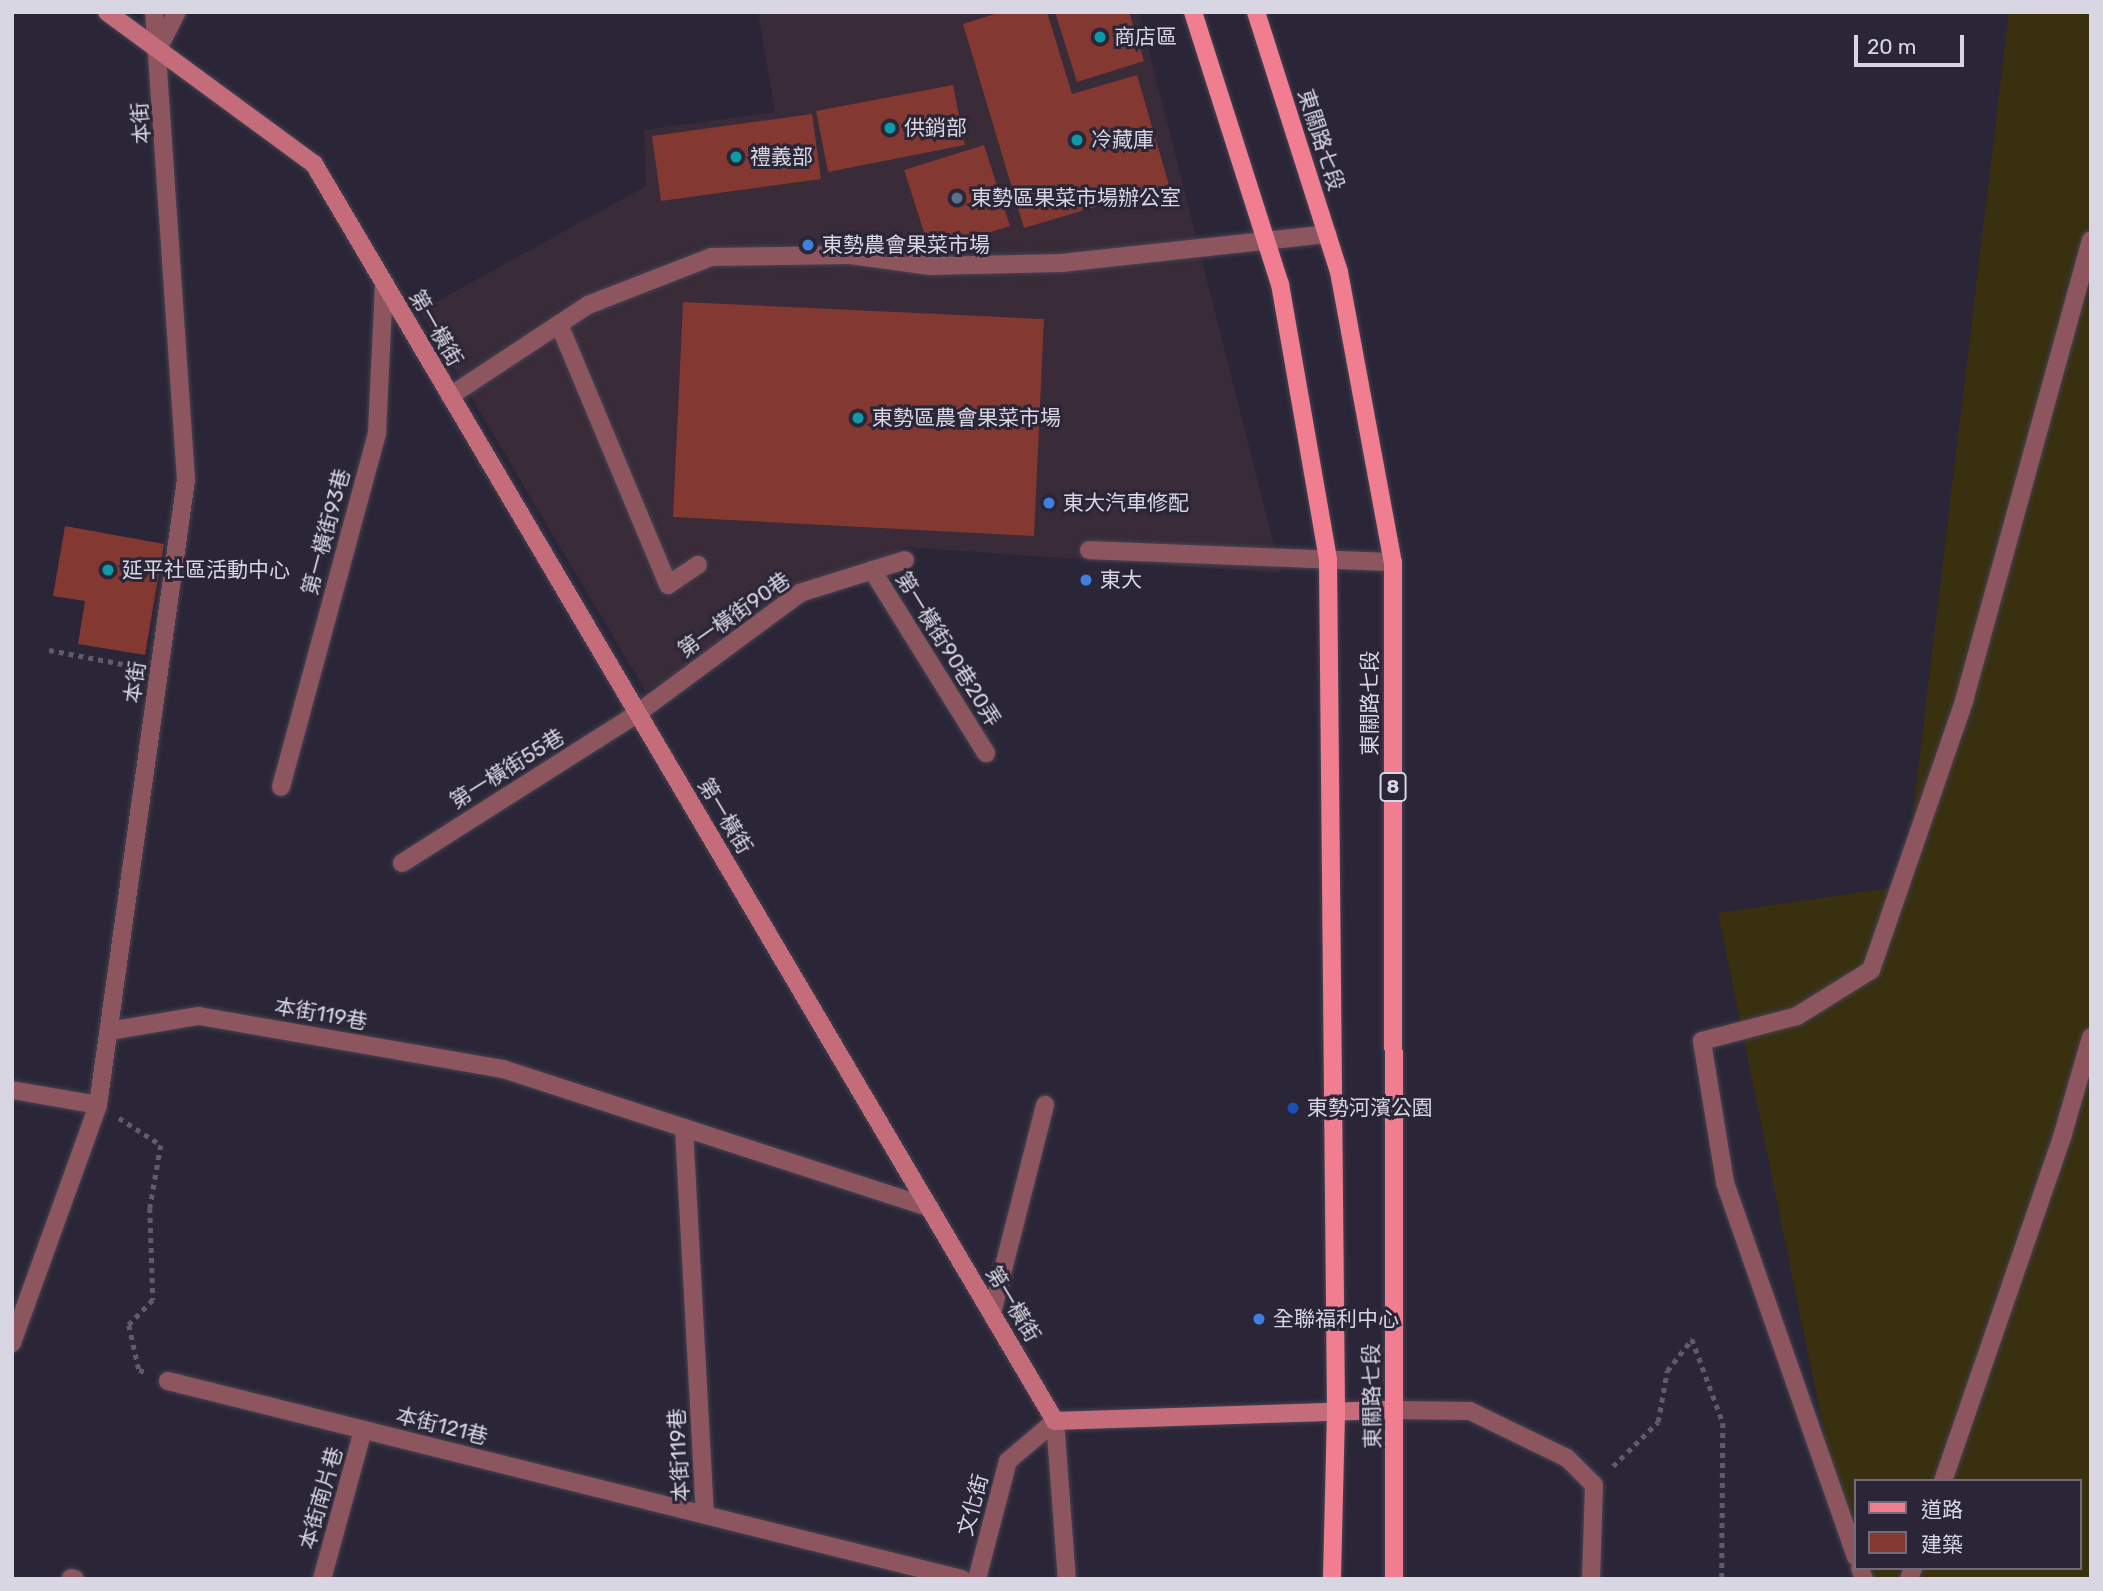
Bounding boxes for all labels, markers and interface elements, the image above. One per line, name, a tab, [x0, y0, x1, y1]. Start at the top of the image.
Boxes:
scale bar	[1858, 21, 1968, 65]
place label: 商店區	[1114, 24, 1177, 50]
marker: 商店區	[1092, 29, 1108, 45]
text: 20 m	[1867, 34, 1916, 59]
street label: 東關路七段	[1293, 86, 1349, 194]
street label: 本街	[127, 101, 155, 145]
place label: 供銷部	[904, 115, 967, 141]
marker: 供銷部	[882, 120, 898, 136]
place label: 冷藏庫	[1091, 127, 1154, 153]
marker: 冷藏庫	[1069, 132, 1085, 148]
place label: 禮義部	[750, 144, 813, 170]
marker: 禮義部	[728, 149, 744, 165]
place label: 東勢區果菜市場辦公室	[971, 185, 1181, 211]
marker: 東勢區果菜市場辦公室	[949, 190, 965, 206]
place label: 東勢農會果菜市場	[822, 232, 990, 258]
marker: 東勢農會果菜市場	[800, 237, 816, 253]
street label: 第一橫街	[404, 285, 468, 371]
place label: 東勢區農會果菜市場	[872, 405, 1061, 431]
marker: 東勢區農會果菜市場	[850, 410, 866, 426]
street label: 第一橫街93巷	[297, 466, 355, 598]
place label: 東大汽車修配	[1063, 490, 1189, 516]
marker: 東大汽車修配	[1041, 495, 1057, 511]
place label: 延平社區活動中心	[122, 557, 290, 583]
marker: 延平社區活動中心	[100, 562, 116, 578]
street label: 第一橫街90巷	[673, 567, 795, 663]
street label: 第一橫街90巷20弄	[890, 567, 1006, 731]
place label: 東大	[1100, 567, 1142, 593]
marker: 東大	[1078, 572, 1094, 588]
street label: 東關路七段	[1357, 651, 1383, 755]
street label: 本街	[120, 659, 150, 705]
street label: 第一橫街55巷	[445, 724, 569, 814]
road number: 8	[1379, 772, 1407, 802]
street label: 第一橫街	[693, 774, 757, 858]
street label: 本街119巷	[273, 993, 369, 1035]
place label: 東勢河濱公園	[1307, 1095, 1433, 1121]
marker: 東勢河濱公園	[1285, 1100, 1301, 1116]
street label: 第一橫街	[981, 1262, 1045, 1346]
place label: 全聯福利中心	[1273, 1306, 1399, 1332]
marker: 全聯福利中心	[1251, 1311, 1267, 1327]
street label: 東關路七段	[1358, 1343, 1386, 1449]
street label: 本街121巷	[394, 1402, 490, 1450]
street label: 本街119巷	[664, 1408, 694, 1502]
street label: 本街南片巷	[294, 1444, 348, 1552]
street label: 文化街	[953, 1471, 993, 1539]
legend	[1854, 1479, 2082, 1570]
text: 道路	[1921, 1497, 1963, 1522]
text: 建築	[1921, 1532, 1963, 1557]

